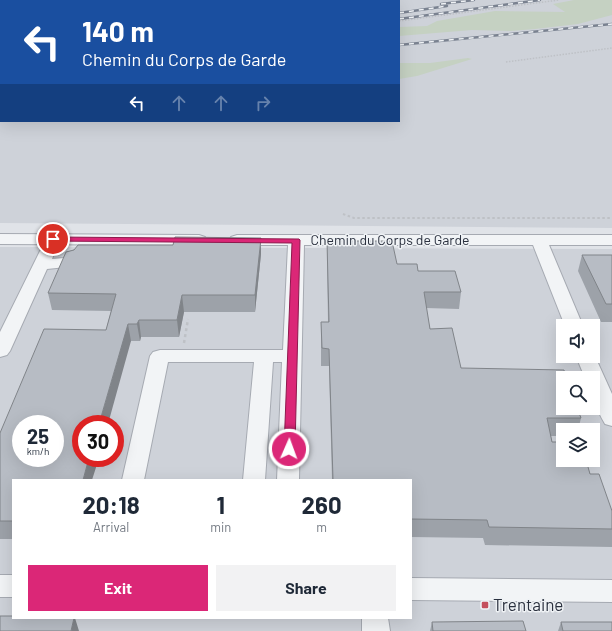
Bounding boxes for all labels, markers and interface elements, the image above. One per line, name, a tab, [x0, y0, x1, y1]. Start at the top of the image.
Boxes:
text: 140 m	[82, 14, 154, 48]
icon: left	[16, 16, 68, 68]
text: Chemin du Corps de Garde	[82, 48, 286, 70]
icon: left	[126, 92, 148, 114]
icon: ahead	[168, 92, 190, 114]
icon: ahead	[210, 92, 232, 114]
icon: right	[252, 92, 274, 114]
pin	[36, 222, 70, 256]
icon: arrive	[42, 228, 64, 250]
street label: Chemin du Corps de Garde	[311, 231, 470, 248]
map controls	[556, 319, 600, 467]
button: sound	[556, 319, 600, 363]
button: search	[556, 371, 600, 415]
speed limit sign: 30	[72, 415, 124, 467]
button: layers	[556, 423, 600, 467]
text: 25	[27, 424, 49, 448]
position arrow	[268, 428, 310, 470]
text: km/h	[27, 445, 49, 457]
text: 20:18	[82, 490, 140, 519]
text: 1	[216, 490, 225, 519]
text: 260	[302, 490, 342, 519]
text: Arrival	[93, 519, 129, 535]
text: min	[210, 519, 231, 535]
text: m	[316, 519, 327, 535]
button: Exit	[28, 565, 208, 611]
button: Share	[216, 565, 396, 611]
place label: Trentaine	[493, 594, 563, 614]
marker: Trentaine	[480, 600, 490, 610]

